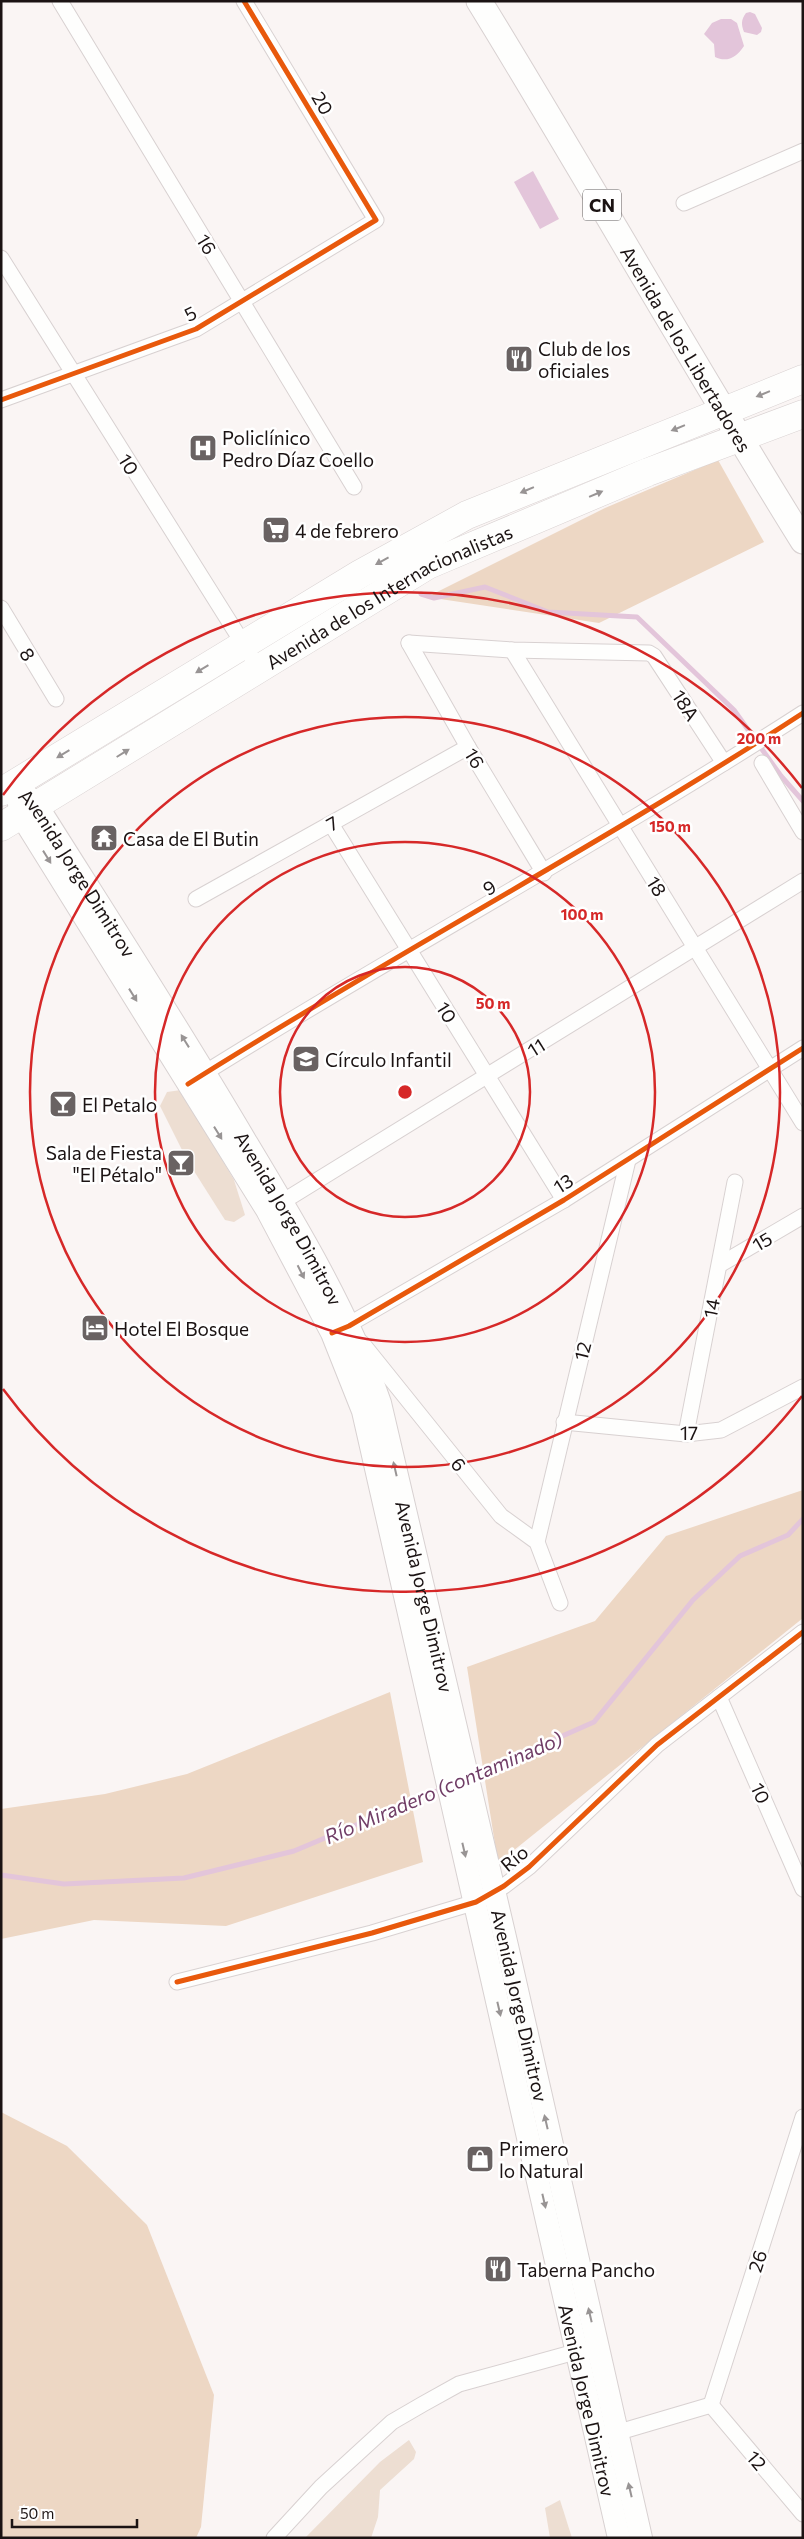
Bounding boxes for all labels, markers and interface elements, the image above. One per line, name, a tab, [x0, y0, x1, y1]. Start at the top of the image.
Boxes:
street label: 20	[307, 87, 339, 119]
road number: CN	[583, 190, 621, 220]
street label: 16	[192, 230, 222, 258]
street label: Avenida de los Libertadores	[617, 241, 757, 456]
street label: 5	[180, 300, 200, 326]
place label: Club de los oficiales	[538, 337, 631, 382]
restaurant icon: Club de los oficiales	[504, 344, 534, 374]
one-way arrow	[755, 390, 770, 398]
one-way arrow	[670, 424, 685, 432]
place label: Policlínico Pedro Díaz Coello	[222, 426, 374, 471]
hospital icon: Policlínico Pedro Díaz Coello	[188, 433, 218, 463]
street label: 10	[114, 449, 144, 479]
one-way arrow	[520, 486, 534, 494]
one-way arrow	[589, 489, 603, 497]
supermarket icon: 4 de febrero	[261, 515, 291, 545]
street label: Avenida de los Internacionalistas	[261, 519, 516, 673]
place label: 4 de febrero	[295, 519, 399, 542]
one-way arrow	[374, 557, 389, 565]
street label: 8	[15, 643, 41, 665]
one-way arrow	[195, 665, 208, 674]
street label: 18A	[668, 685, 704, 725]
text: 200 m	[737, 729, 781, 747]
street label: 16	[460, 744, 490, 772]
one-way arrow	[116, 748, 129, 757]
one-way arrow	[56, 750, 70, 759]
street label: Avenida Jorge Dimitrov	[15, 783, 141, 961]
street label: 7	[322, 811, 342, 835]
text: 150 m	[649, 817, 691, 835]
temple icon: Casa de El Butin	[89, 823, 119, 853]
place label: Casa de El Butin	[123, 827, 259, 850]
one-way arrow	[42, 850, 51, 863]
street label: 18	[642, 872, 672, 900]
street label: 9	[478, 874, 500, 900]
text: 100 m	[561, 905, 603, 923]
one-way arrow	[128, 988, 137, 1001]
text: 50 m	[476, 994, 510, 1012]
street label: 10	[432, 997, 462, 1027]
street label: 11	[523, 1033, 549, 1061]
one-way arrow	[181, 1034, 190, 1047]
school or university icon: Círculo Infantil	[291, 1044, 321, 1074]
place label: Círculo Infantil	[325, 1048, 452, 1071]
centre of rings	[396, 1083, 414, 1101]
bar icon: El Petalo	[48, 1089, 78, 1119]
place label: El Petalo	[82, 1093, 157, 1116]
one-way arrow	[214, 1126, 223, 1139]
street label: Avenida Jorge Dimitrov	[231, 1127, 348, 1309]
place label: Sala de Fiesta "El Pétalo"	[46, 1141, 162, 1186]
bar icon: Sala de Fiesta "El Pétalo"	[166, 1148, 196, 1178]
street label: 13	[549, 1168, 577, 1198]
street label: 15	[748, 1226, 776, 1256]
one-way arrow	[297, 1265, 305, 1280]
street label: 14	[698, 1296, 724, 1320]
hotel icon: Hotel El Bosque	[80, 1313, 110, 1343]
place label: Hotel El Bosque	[114, 1317, 249, 1340]
street label: 12	[569, 1339, 595, 1363]
street label: 17	[680, 1421, 698, 1444]
street label: 6	[446, 1452, 472, 1476]
one-way arrow	[391, 1462, 399, 1477]
street label: Avenida Jorge Dimitrov	[392, 1498, 459, 1695]
water label: Río Miradero (contaminado)	[320, 1726, 566, 1848]
street label: 10	[746, 1779, 776, 1807]
street label: Río	[496, 1840, 532, 1876]
one-way arrow	[460, 1842, 468, 1857]
street label: Avenida Jorge Dimitrov	[487, 1907, 553, 2104]
one-way arrow	[495, 2001, 503, 2016]
one-way arrow	[542, 2115, 550, 2130]
place label: Primero lo Natural	[499, 2137, 584, 2182]
shop icon: Primero lo Natural	[465, 2144, 495, 2174]
one-way arrow	[540, 2193, 548, 2208]
street label: 26	[743, 2247, 771, 2275]
restaurant icon: Taberna Pancho	[483, 2254, 513, 2284]
place label: Taberna Pancho	[517, 2258, 655, 2281]
street label: Avenida Jorge Dimitrov	[555, 2302, 621, 2499]
one-way arrow	[585, 2306, 593, 2322]
street label: 12	[742, 2445, 772, 2475]
one-way arrow	[626, 2483, 634, 2498]
scale bar	[12, 2496, 138, 2528]
text: 50 m	[20, 2504, 54, 2522]

